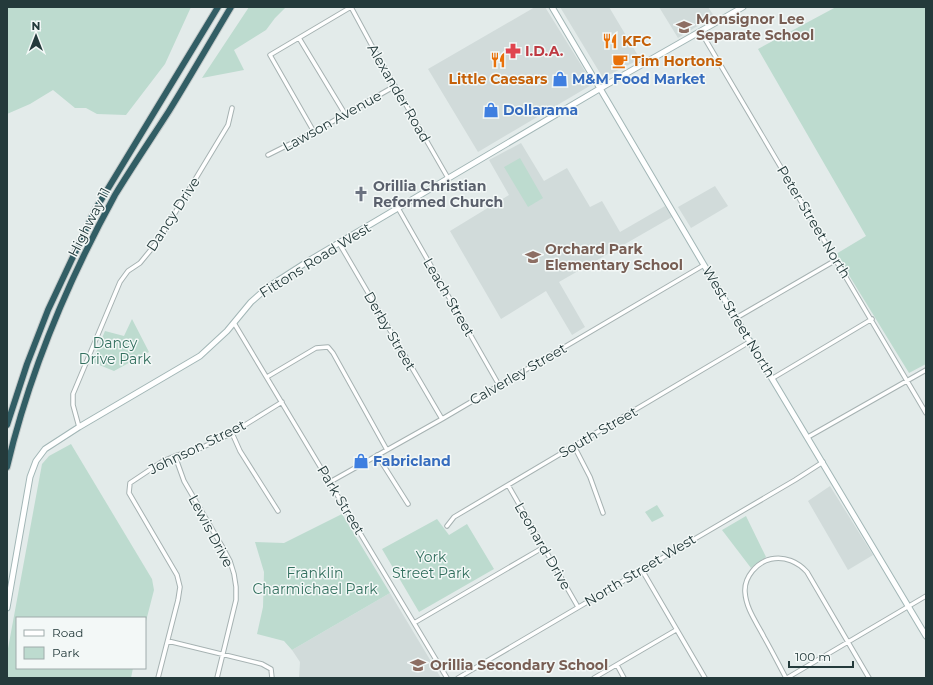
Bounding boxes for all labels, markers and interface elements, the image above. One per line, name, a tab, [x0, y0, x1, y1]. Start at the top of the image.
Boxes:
place label: Monsignor Lee Separate School	[696, 10, 814, 44]
north arrow	[16, 16, 56, 56]
school or university icon: Monsignor Lee Separate School	[675, 18, 693, 36]
text: N	[32, 19, 40, 33]
restaurant icon: KFC	[601, 32, 619, 50]
place label: KFC	[622, 32, 651, 50]
street label: Alexander Road	[363, 40, 435, 146]
pharmacy icon: I.D.A.	[504, 42, 522, 60]
place label: I.D.A.	[525, 42, 564, 60]
restaurant icon: Little Caesars	[489, 51, 507, 69]
cafe icon: Tim Hortons	[611, 52, 629, 70]
place label: Tim Hortons	[632, 52, 723, 70]
place label: Little Caesars	[449, 70, 548, 88]
shop icon: M&M Food Market	[551, 70, 569, 88]
place label: M&M Food Market	[572, 70, 705, 88]
street label: Lawson Avenue	[279, 86, 385, 156]
shop icon: Dollarama	[482, 101, 500, 119]
place label: Dollarama	[503, 101, 578, 119]
street label: Peter Street North	[773, 162, 855, 282]
street label: Dancy Drive	[142, 173, 204, 255]
place label: Orillia Christian Reformed Church	[373, 177, 503, 211]
street label: Highway 11	[64, 184, 114, 260]
church icon: Orillia Christian Reformed Church	[352, 185, 370, 203]
street label: Fittons Road West	[256, 218, 374, 302]
place label: Orchard Park Elementary School	[545, 240, 683, 274]
school or university icon: Orchard Park Elementary School	[524, 248, 542, 266]
street label: Leach Street	[419, 254, 479, 340]
street label: West Street North	[699, 263, 779, 381]
street label: Derby Street	[360, 288, 420, 374]
park label: Dancy Drive Park	[79, 334, 152, 368]
street label: Calverley Street	[466, 339, 570, 409]
street label: South Street	[555, 402, 641, 462]
street label: Johnson Street	[145, 416, 249, 479]
shop icon: Fabricland	[352, 452, 370, 470]
place label: Fabricland	[373, 452, 451, 470]
street label: Park Street	[313, 462, 369, 538]
street label: Lewis Drive	[184, 492, 238, 570]
street label: Leonard Drive	[511, 499, 575, 593]
street label: North Street West	[581, 530, 699, 610]
park label: York Street Park	[392, 548, 471, 582]
park label: Franklin Charmichael Park	[252, 564, 378, 598]
legend	[16, 617, 146, 669]
text: Road	[52, 625, 83, 640]
scale bar	[789, 643, 853, 669]
text: Park	[52, 645, 80, 660]
text: 100 m	[795, 649, 831, 664]
school or university icon: Orillia Secondary School	[409, 656, 427, 674]
place label: Orillia Secondary School	[430, 656, 608, 674]

